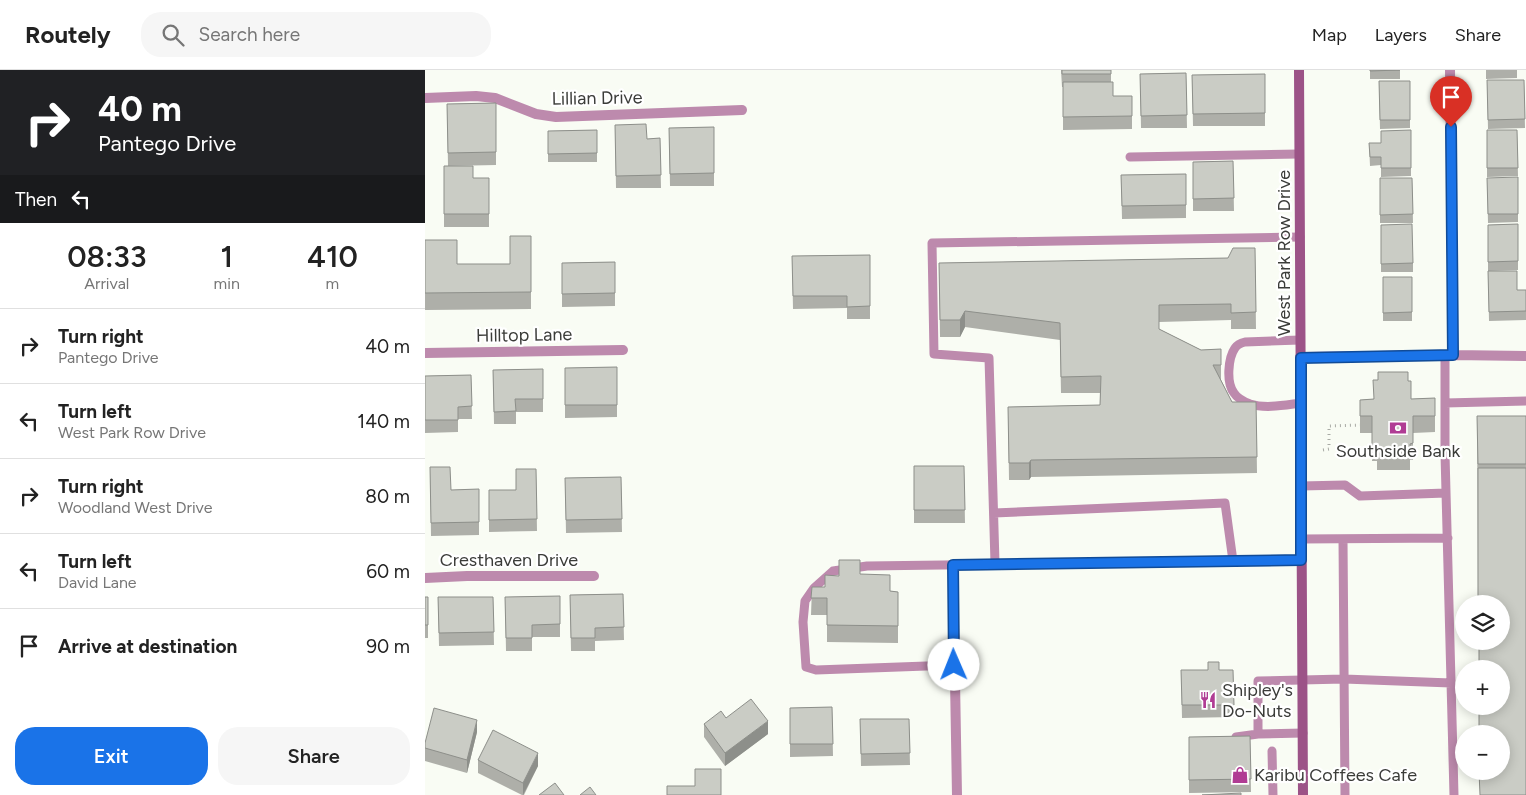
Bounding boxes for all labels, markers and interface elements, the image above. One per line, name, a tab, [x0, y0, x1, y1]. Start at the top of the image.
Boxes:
search box	[141, 12, 491, 57]
text: Routely	[25, 20, 111, 49]
icon: search	[159, 21, 187, 49]
text: Search here	[199, 23, 300, 46]
text: Map	[1312, 24, 1347, 46]
text: Layers	[1375, 24, 1427, 46]
text: Share	[1455, 24, 1501, 46]
pin	[1430, 76, 1472, 127]
icon: arrive	[1437, 83, 1465, 111]
street label: Lillian Drive	[551, 86, 643, 110]
text: 40 m	[98, 88, 182, 130]
icon: right	[15, 90, 80, 155]
text: Pantego Drive	[98, 130, 236, 157]
street label: West Park Row Drive	[1273, 170, 1295, 336]
icon: left	[67, 185, 95, 213]
text: Then	[15, 188, 57, 211]
text: 08:33	[67, 238, 146, 275]
text: 1	[220, 238, 233, 275]
text: 410	[307, 238, 358, 275]
text: Arrival	[84, 274, 129, 293]
text: min	[214, 274, 240, 293]
text: m	[326, 274, 339, 293]
street label: Hilltop Lane	[476, 323, 573, 347]
text: Turn right	[58, 325, 144, 348]
icon: right	[15, 332, 43, 360]
text: 40 m	[365, 335, 410, 358]
text: Pantego Drive	[58, 348, 159, 367]
text: Turn left	[58, 400, 132, 423]
icon: left	[15, 407, 43, 435]
text: 140 m	[357, 410, 410, 433]
bank icon: Southside Bank	[1388, 418, 1408, 438]
text: West Park Row Drive	[58, 423, 206, 442]
place label: Southside Bank	[1336, 440, 1461, 462]
text: Turn right	[58, 475, 144, 498]
icon: right	[15, 482, 43, 510]
text: 80 m	[365, 485, 410, 508]
text: Woodland West Drive	[58, 498, 212, 517]
street label: Cresthaven Drive	[440, 549, 578, 571]
text: Turn left	[58, 550, 132, 573]
icon: left	[15, 557, 43, 585]
text: 60 m	[366, 560, 410, 583]
text: David Lane	[58, 573, 137, 592]
map controls	[1455, 595, 1510, 780]
button: layers	[1455, 595, 1510, 650]
icon: arrive	[15, 632, 43, 660]
text: Arrive at destination	[58, 635, 237, 658]
text: 90 m	[366, 635, 410, 658]
position arrow	[927, 638, 979, 690]
button: +	[1455, 660, 1510, 715]
place label: Shipley's Do-Nuts	[1222, 679, 1293, 722]
restaurant icon: Shipley's Do-Nuts	[1198, 690, 1218, 710]
button: −	[1455, 725, 1510, 780]
button: Exit	[15, 727, 208, 785]
button: Share	[218, 727, 410, 785]
place label: Karibu Coffees Cafe	[1254, 764, 1417, 786]
shop icon: Karibu Coffees Cafe	[1230, 765, 1250, 785]

